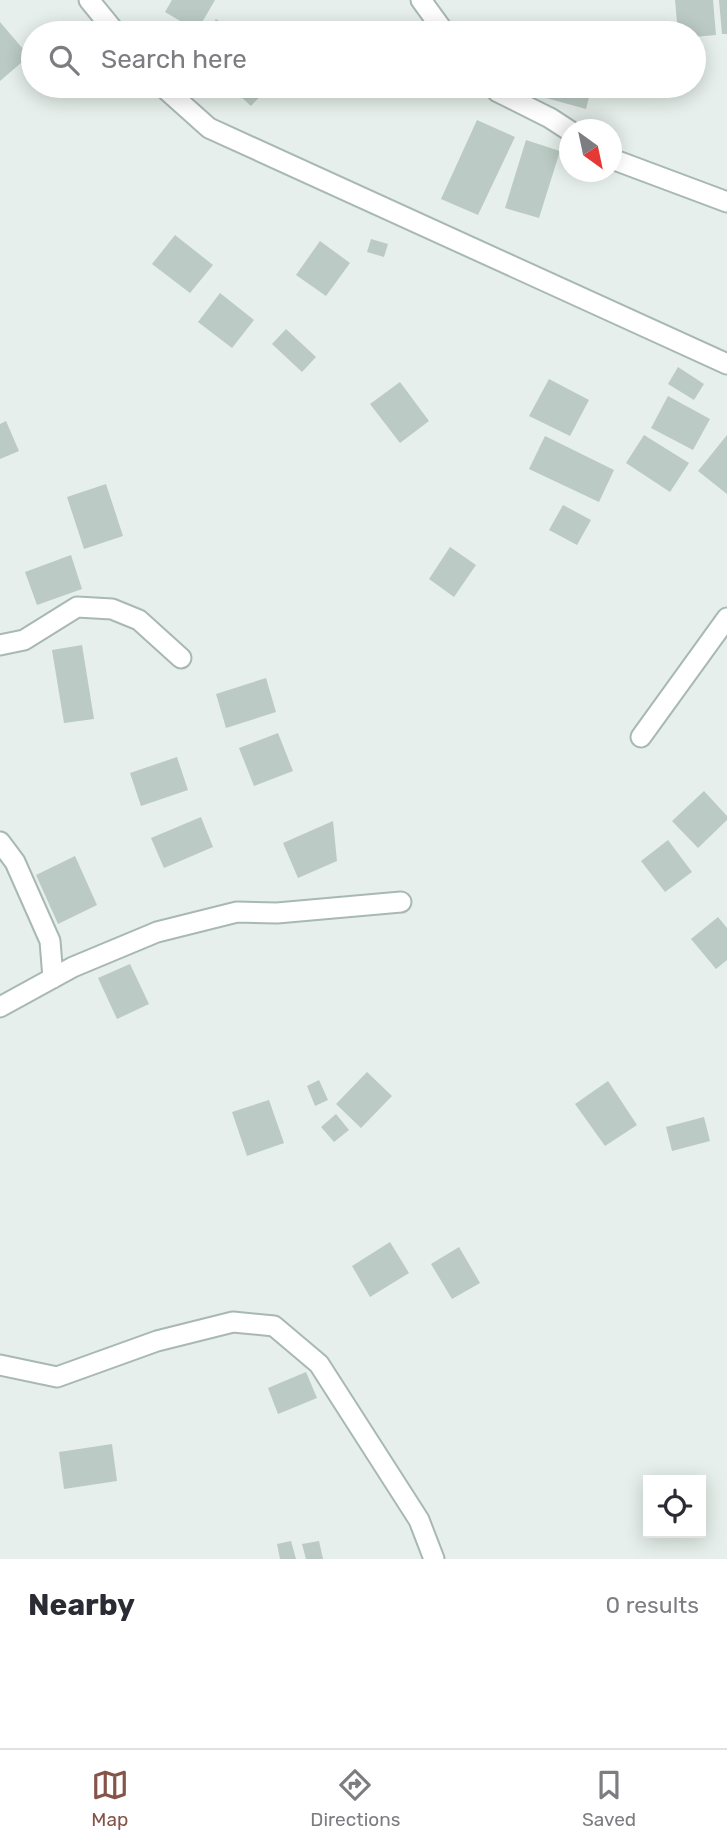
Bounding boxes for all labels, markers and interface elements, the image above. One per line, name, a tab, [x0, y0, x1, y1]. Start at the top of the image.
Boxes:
search box	[21, 21, 706, 98]
icon: search	[45, 41, 83, 79]
text: Search here	[101, 44, 247, 75]
north arrow	[559, 119, 622, 182]
map controls	[643, 1475, 706, 1538]
button: locate	[643, 1475, 706, 1538]
text: Nearby	[28, 1587, 135, 1623]
text: 0 results	[605, 1591, 699, 1619]
tab: Map	[91, 1766, 129, 1831]
tab: Directions	[310, 1766, 400, 1831]
tab: Saved	[582, 1766, 636, 1831]

